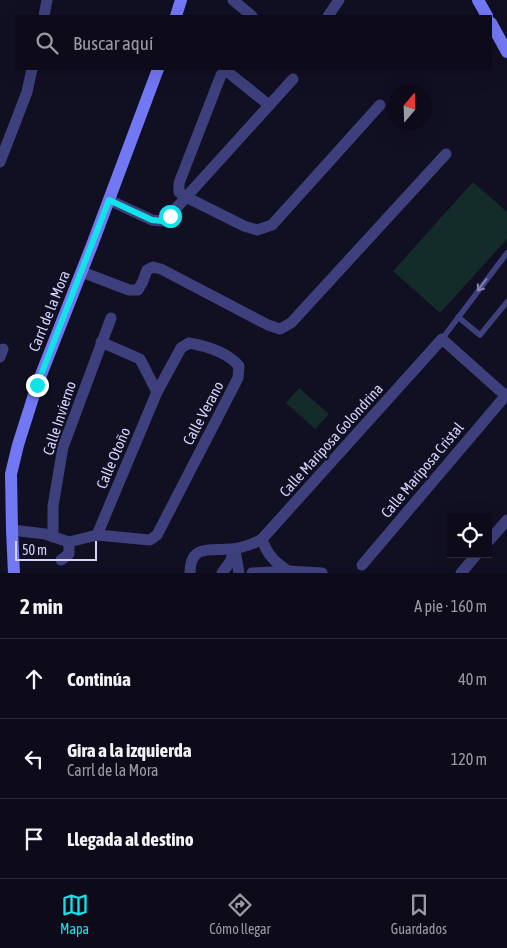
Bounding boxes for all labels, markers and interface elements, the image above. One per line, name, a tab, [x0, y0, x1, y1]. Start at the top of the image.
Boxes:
search box	[15, 15, 492, 70]
icon: search	[33, 29, 61, 57]
text: Buscar aquí	[73, 32, 153, 54]
north arrow	[387, 85, 432, 130]
route start	[159, 205, 182, 228]
street label: Carrl de la Mora	[25, 268, 73, 354]
one-way arrow	[477, 278, 488, 291]
route end	[26, 374, 49, 397]
street label: Calle Verano	[179, 378, 227, 448]
street label: Calle Invierno	[39, 379, 79, 457]
street label: Calle Mariposa Golondrina	[276, 380, 386, 500]
street label: Calle Mariposa Cristal	[377, 419, 467, 521]
street label: Calle Otoño	[93, 425, 133, 491]
map controls	[447, 513, 492, 558]
button: locate	[447, 513, 492, 558]
scale bar	[15, 538, 98, 561]
text: 50 m	[22, 542, 47, 558]
text: 2 min	[20, 594, 63, 618]
text: A pie · 160 m	[414, 597, 487, 615]
icon: ahead	[20, 665, 48, 693]
text: Continúa	[67, 668, 131, 690]
text: 40 m	[458, 670, 487, 688]
text: Gira a la izquierda	[67, 739, 192, 761]
icon: left	[20, 745, 48, 773]
text: 120 m	[451, 750, 487, 768]
text: Carrl de la Mora	[67, 761, 159, 779]
icon: arrive	[20, 825, 48, 853]
text: Llegada al destino	[67, 828, 194, 850]
tab: Mapa	[60, 891, 89, 937]
tab: Cómo llegar	[209, 891, 271, 937]
tab: Guardados	[391, 891, 447, 937]

